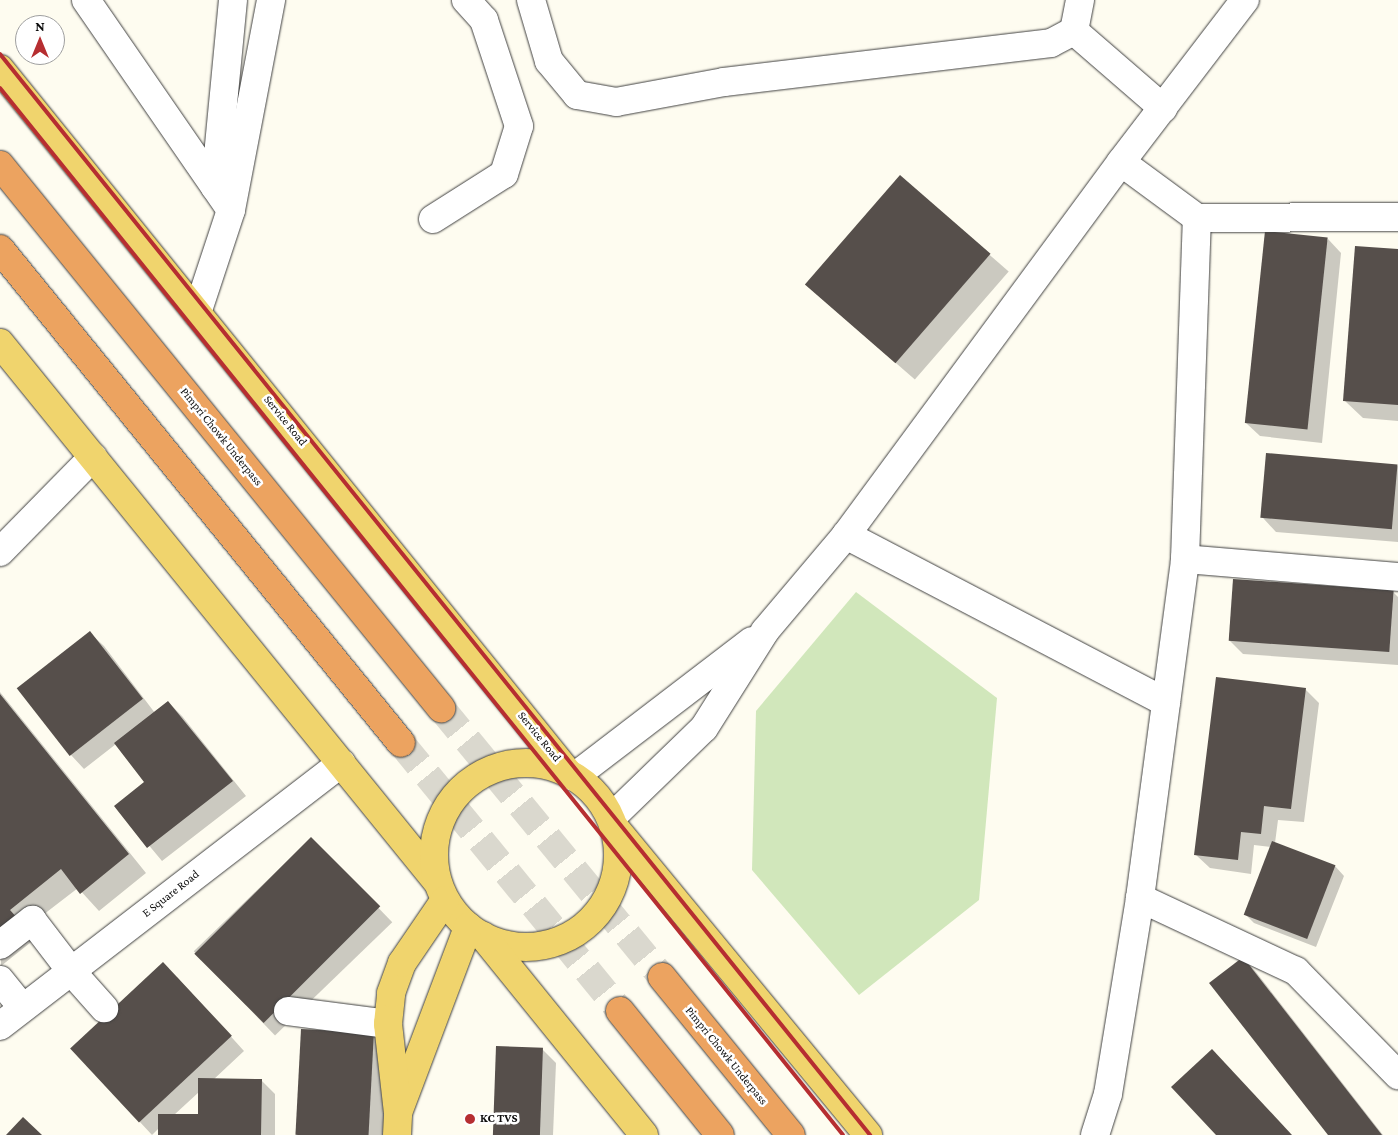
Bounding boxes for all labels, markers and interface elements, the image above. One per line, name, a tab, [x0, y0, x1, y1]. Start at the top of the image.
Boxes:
north arrow	[15, 15, 65, 65]
text: N	[35, 18, 45, 34]
street label: Pimpri Chowk Underpass	[177, 385, 265, 489]
street label: Service Road	[260, 393, 310, 449]
street label: Service Road	[514, 709, 564, 765]
street label: E Square Road	[140, 867, 202, 921]
street label: Pimpri Chowk Underpass	[682, 1004, 770, 1108]
place label: KC TVS	[480, 1112, 517, 1126]
marker: KC TVS	[464, 1113, 476, 1125]

